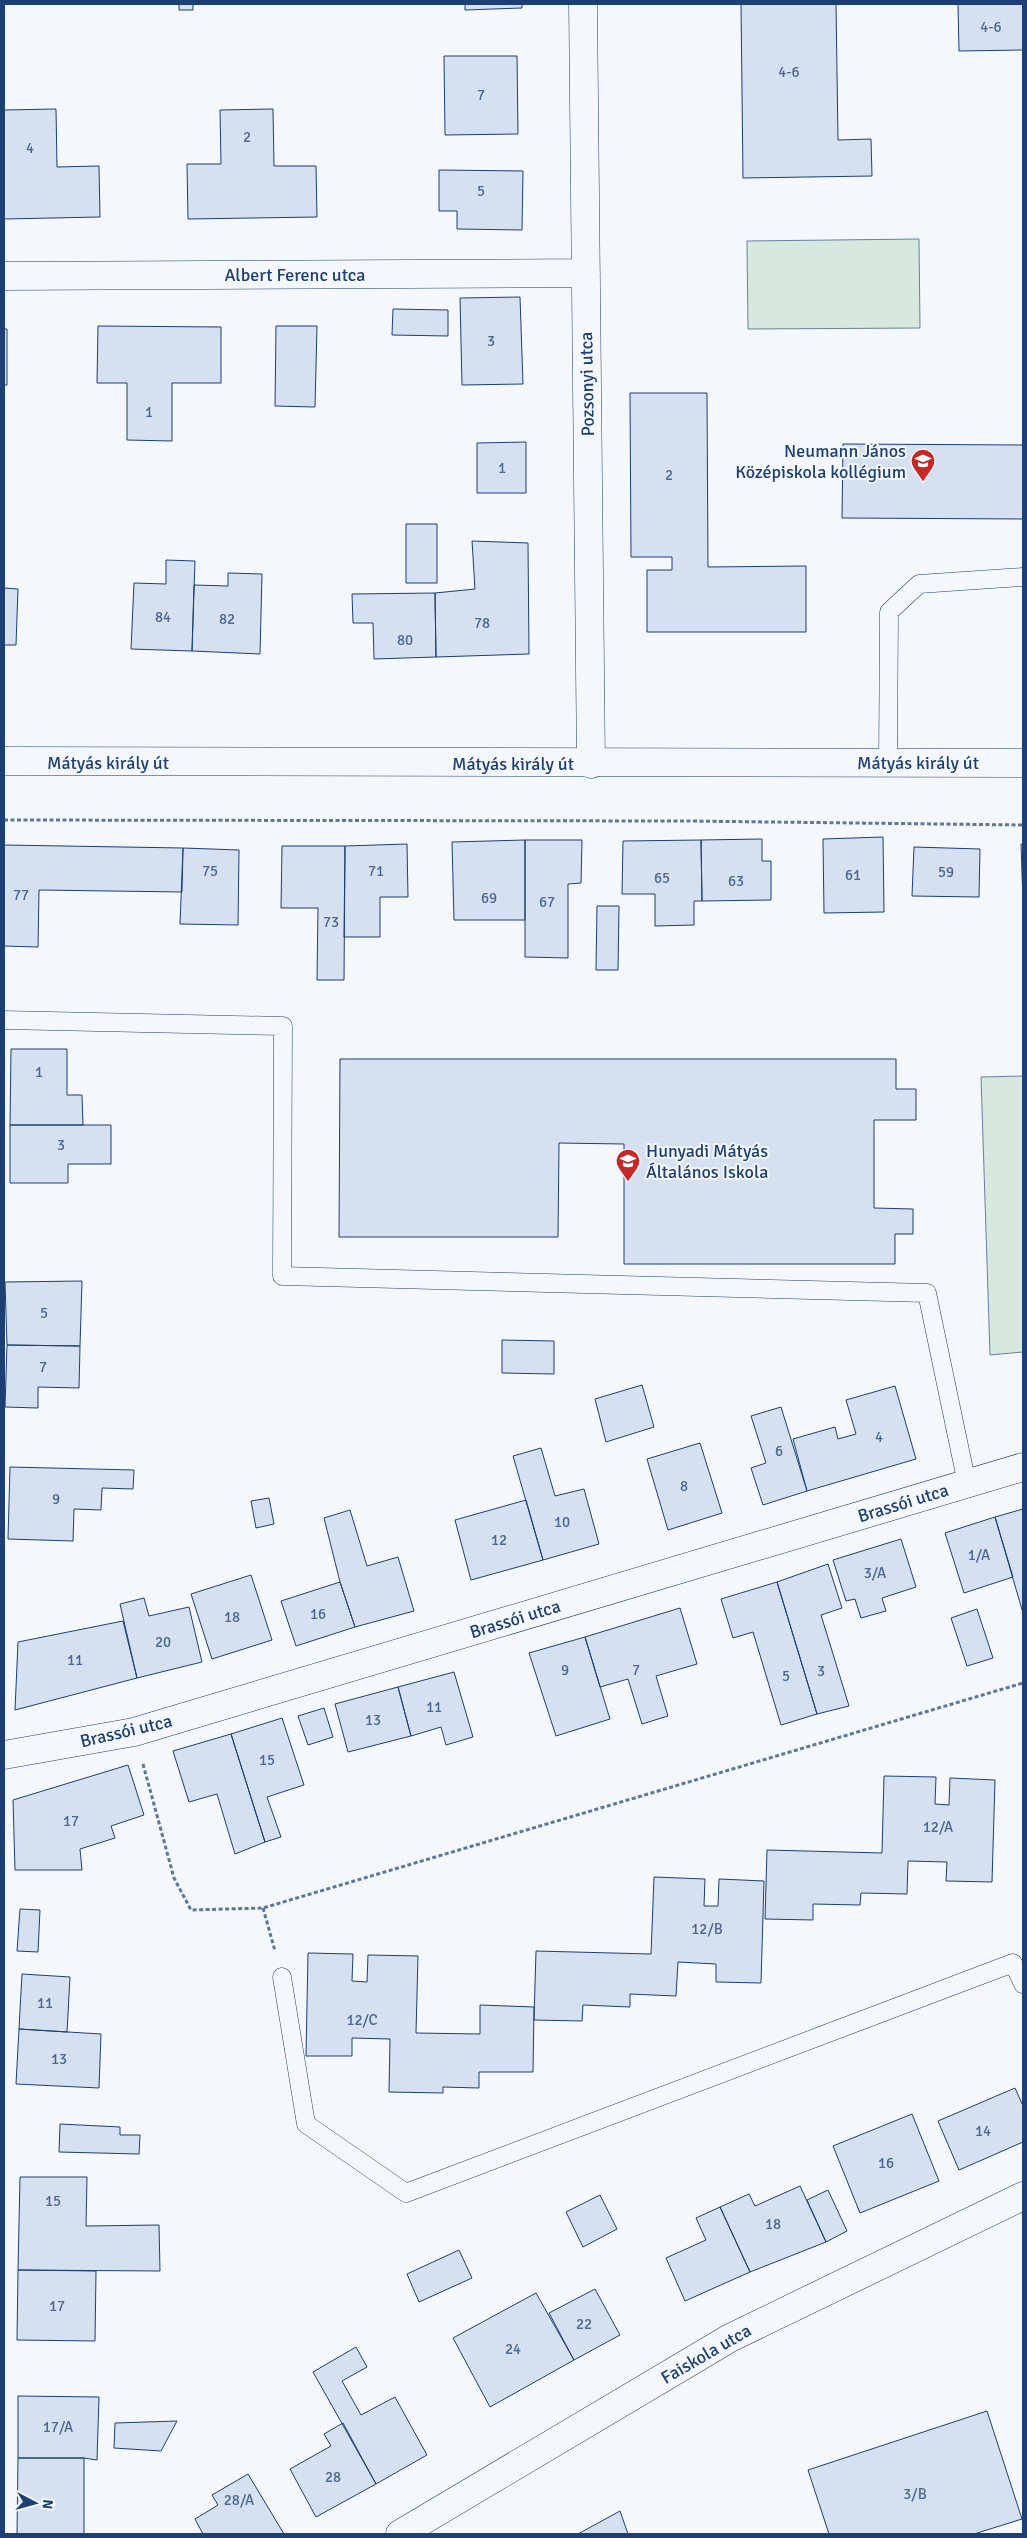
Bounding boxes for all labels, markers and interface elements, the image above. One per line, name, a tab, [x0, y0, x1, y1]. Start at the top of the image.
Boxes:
house number: 4-6	[980, 18, 1002, 36]
house number: 4-6	[778, 63, 800, 81]
house number: 7	[477, 86, 485, 104]
house number: 2	[243, 128, 251, 146]
house number: 4	[26, 139, 34, 157]
house number: 5	[477, 182, 485, 200]
street label: Albert Ferenc utca	[225, 264, 365, 286]
house number: 3	[487, 332, 495, 350]
street label: Pozsonyi utca	[575, 332, 599, 436]
house number: 1	[145, 403, 153, 421]
place label: Neumann János Középiskola kollégium	[735, 440, 906, 483]
school or university icon: Neumann János Középiskola kollégium	[910, 448, 936, 482]
house number: 1	[498, 459, 506, 477]
house number: 2	[665, 466, 673, 484]
house number: 84	[155, 608, 171, 626]
house number: 82	[219, 610, 235, 628]
house number: 78	[474, 614, 490, 632]
house number: 80	[397, 631, 413, 649]
street label: Mátyás király út	[47, 752, 169, 774]
street label: Mátyás király út	[857, 752, 979, 774]
street label: Mátyás király út	[452, 753, 574, 775]
house number: 75	[202, 862, 218, 880]
house number: 71	[368, 862, 384, 880]
house number: 59	[938, 863, 954, 881]
house number: 61	[845, 866, 861, 884]
house number: 65	[654, 869, 670, 887]
house number: 63	[728, 872, 744, 890]
house number: 77	[13, 886, 29, 904]
house number: 69	[481, 889, 497, 907]
house number: 67	[539, 893, 555, 911]
house number: 73	[323, 913, 339, 931]
house number: 1	[35, 1063, 43, 1081]
house number: 3	[57, 1136, 65, 1154]
place label: Hunyadi Mátyás Általános Iskola	[646, 1140, 768, 1183]
school or university icon: Hunyadi Mátyás Általános Iskola	[615, 1148, 641, 1182]
house number: 5	[40, 1304, 48, 1322]
house number: 7	[39, 1358, 47, 1376]
house number: 4	[875, 1428, 883, 1446]
house number: 6	[775, 1442, 783, 1460]
house number: 8	[680, 1477, 688, 1495]
street label: Brassói utca	[855, 1479, 951, 1527]
house number: 9	[52, 1490, 60, 1508]
house number: 10	[554, 1513, 570, 1531]
house number: 12	[491, 1531, 507, 1549]
house number: 1/A	[968, 1546, 990, 1564]
house number: 3/A	[864, 1564, 886, 1582]
street label: Brassói utca	[467, 1595, 563, 1643]
house number: 16	[310, 1605, 326, 1623]
house number: 18	[224, 1608, 240, 1626]
house number: 20	[155, 1633, 171, 1651]
house number: 11	[67, 1651, 83, 1669]
house number: 9	[561, 1661, 569, 1679]
house number: 7	[632, 1661, 640, 1679]
house number: 3	[817, 1662, 825, 1680]
house number: 5	[782, 1667, 790, 1685]
house number: 11	[426, 1698, 442, 1716]
street label: Brassói utca	[78, 1710, 174, 1752]
house number: 13	[365, 1711, 381, 1729]
house number: 15	[259, 1751, 275, 1769]
house number: 17	[63, 1812, 79, 1830]
house number: 12/A	[923, 1818, 953, 1836]
house number: 12/B	[691, 1920, 723, 1938]
house number: 11	[37, 1994, 53, 2012]
house number: 12/C	[346, 2011, 378, 2029]
house number: 13	[51, 2050, 67, 2068]
house number: 14	[975, 2122, 991, 2140]
house number: 16	[878, 2154, 894, 2172]
house number: 15	[45, 2192, 61, 2210]
house number: 18	[765, 2215, 781, 2233]
house number: 17	[49, 2297, 65, 2315]
house number: 22	[576, 2315, 592, 2333]
street label: Faiskola utca	[657, 2319, 755, 2389]
house number: 24	[505, 2340, 521, 2358]
house number: 17/A	[43, 2418, 73, 2436]
house number: 28	[325, 2468, 341, 2486]
north arrow	[10, 2478, 60, 2528]
house number: 3/B	[903, 2485, 927, 2503]
house number: 28/A	[224, 2491, 254, 2509]
text: N	[38, 2499, 56, 2510]

